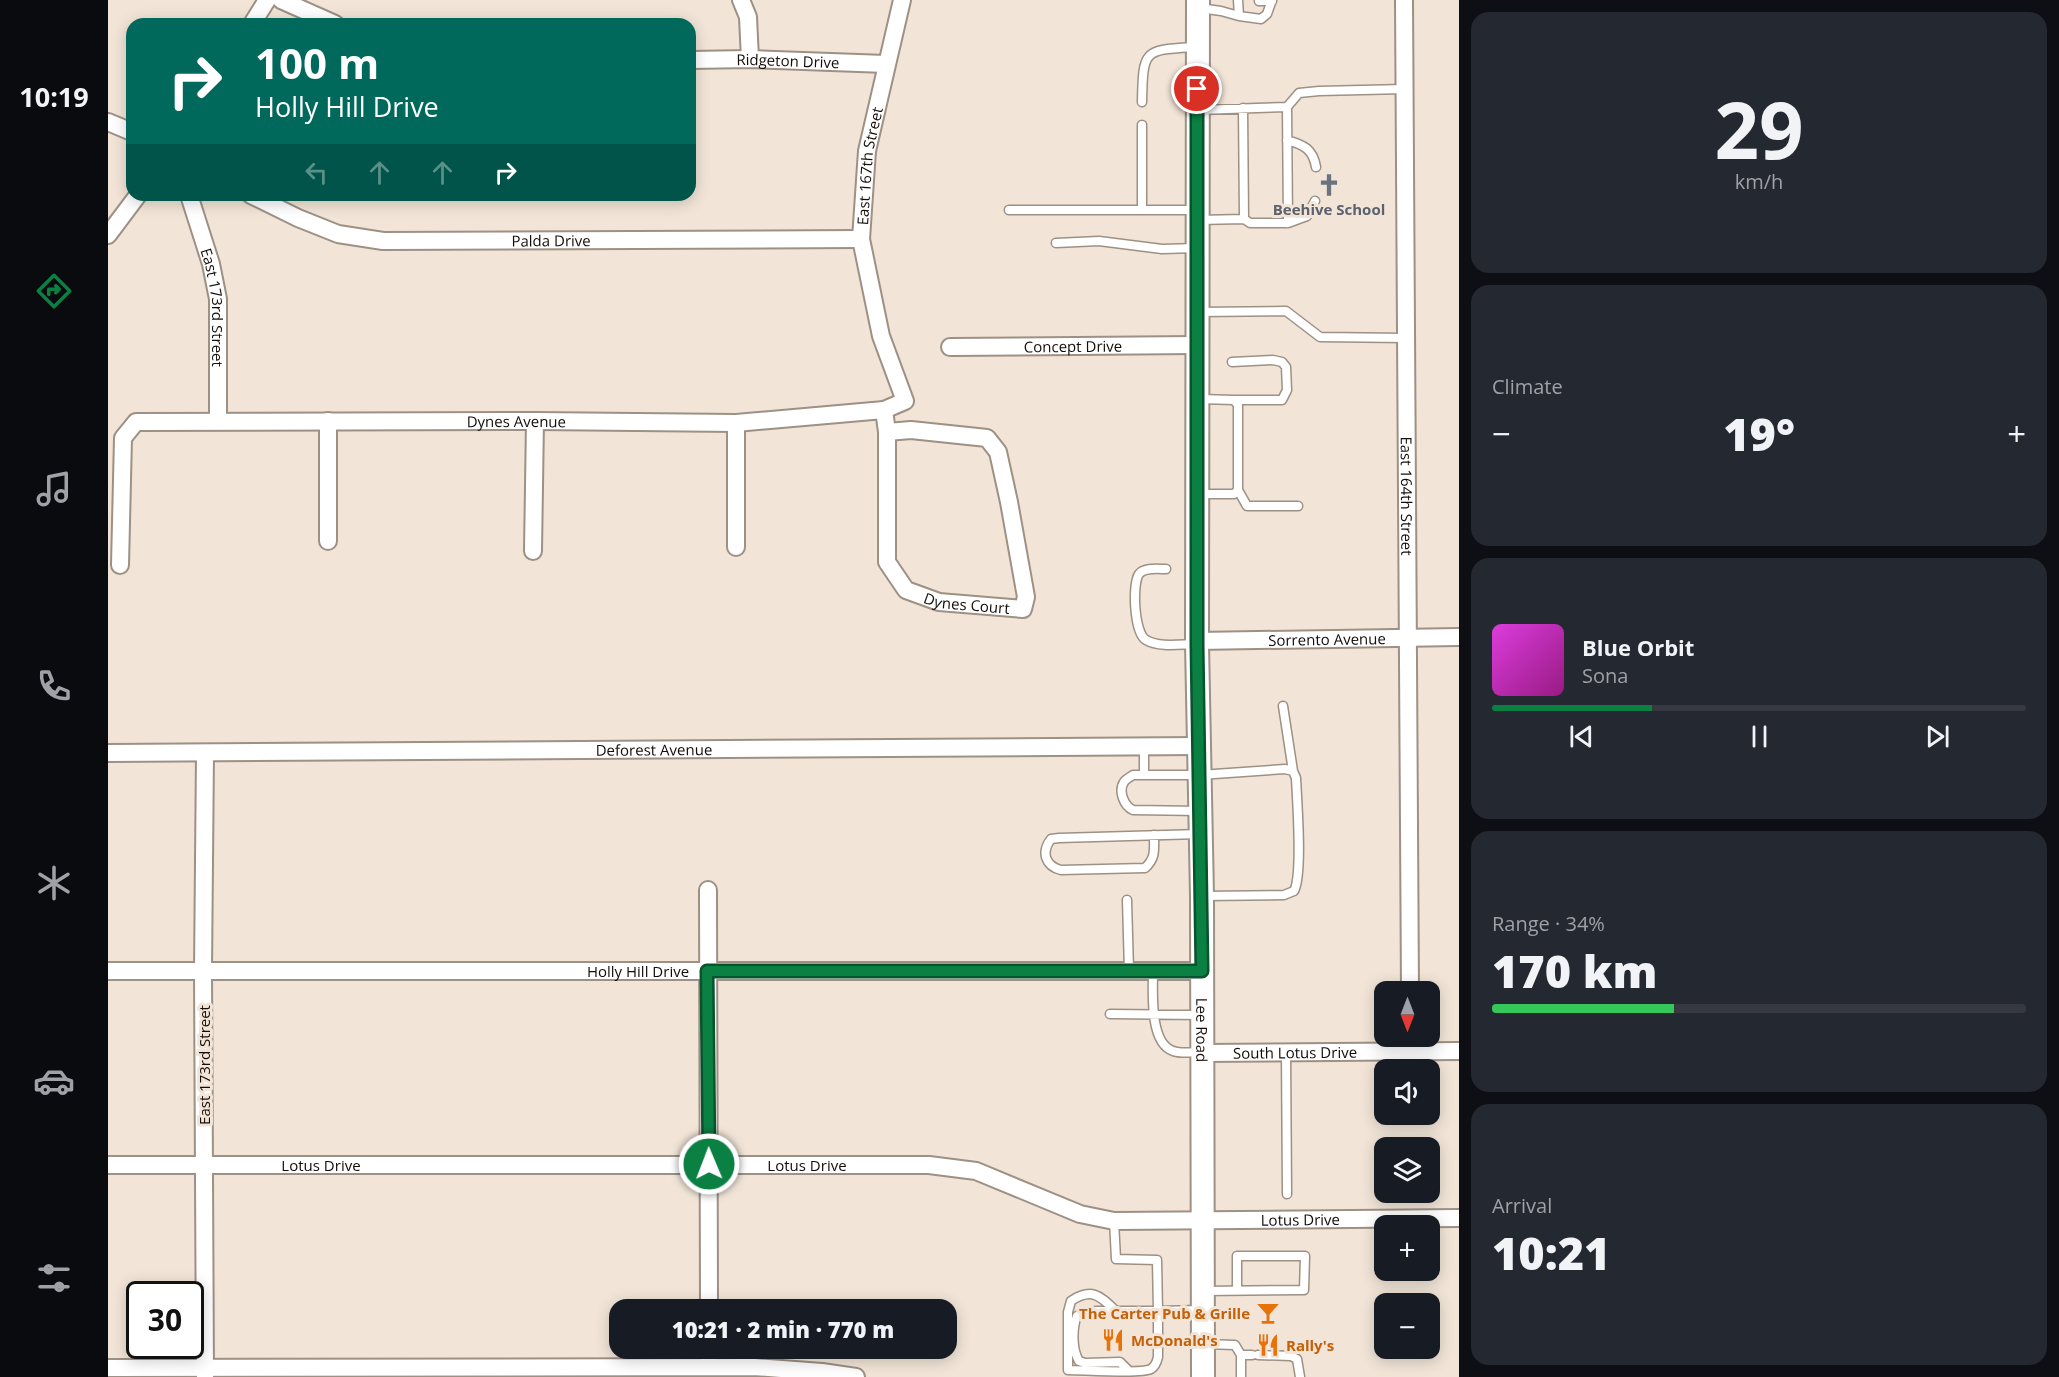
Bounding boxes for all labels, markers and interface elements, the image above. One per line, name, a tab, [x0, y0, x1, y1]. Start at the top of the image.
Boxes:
text: 100 m	[255, 34, 379, 91]
icon: right	[156, 42, 234, 120]
street label: Ridgeton Drive	[736, 49, 840, 72]
pin	[1171, 63, 1222, 114]
icon: arrive	[1180, 72, 1213, 105]
text: 29	[1714, 76, 1804, 182]
text: 10:19	[19, 78, 89, 115]
text: Holly Hill Drive	[255, 88, 439, 125]
street label: East 167th Street	[852, 105, 887, 226]
icon: left	[300, 156, 333, 189]
icon: ahead	[363, 156, 396, 189]
icon: ahead	[426, 156, 459, 189]
icon: right	[489, 156, 522, 189]
text: km/h	[1735, 168, 1783, 195]
church icon: Beehive School	[1316, 172, 1342, 198]
place label: Beehive School	[1273, 199, 1385, 219]
street label: Palda Drive	[511, 230, 591, 250]
street label: East 173rd Street	[196, 245, 228, 367]
icon: directions	[33, 270, 75, 312]
street label: Concept Drive	[1024, 336, 1122, 356]
text: Climate	[1492, 373, 1563, 400]
text: 19°	[1723, 403, 1795, 464]
street label: Dynes Avenue	[467, 411, 566, 431]
text: −	[1492, 411, 1511, 456]
text: +	[2007, 411, 2026, 456]
street label: East 164th Street	[1397, 436, 1417, 556]
icon: music	[33, 468, 75, 510]
street label: Dynes Court	[921, 587, 1011, 618]
street label: Sorrento Avenue	[1268, 628, 1386, 650]
text: Blue Orbit	[1582, 632, 1694, 662]
text: Sona	[1582, 662, 1628, 689]
icon: phone	[33, 665, 75, 707]
icon: previous	[1565, 720, 1598, 753]
icon: pause	[1743, 720, 1776, 753]
icon: next	[1921, 720, 1954, 753]
street label: Deforest Avenue	[596, 739, 712, 760]
icon: climate	[33, 862, 75, 904]
text: Range · 34%	[1492, 910, 1605, 937]
text: 170 km	[1492, 940, 1657, 1001]
street label: Holly Hill Drive	[587, 961, 689, 981]
north arrow	[1374, 981, 1440, 1047]
map controls	[1374, 981, 1440, 1359]
street label: Lee Road	[1192, 998, 1212, 1062]
street label: East 173rd Street	[194, 1005, 214, 1125]
street label: South Lotus Drive	[1233, 1042, 1357, 1063]
button: sound	[1374, 1059, 1440, 1125]
icon: car	[33, 1060, 75, 1102]
position arrow	[677, 1132, 741, 1196]
button: layers	[1374, 1137, 1440, 1203]
street label: Lotus Drive	[281, 1155, 361, 1175]
street label: Lotus Drive	[767, 1155, 847, 1175]
text: Arrival	[1492, 1192, 1552, 1219]
street label: Lotus Drive	[1261, 1209, 1340, 1230]
button: +	[1374, 1215, 1440, 1281]
text: 10:21	[1492, 1222, 1610, 1283]
icon: filters	[33, 1257, 75, 1299]
speed limit sign: 30	[126, 1281, 204, 1359]
button: −	[1374, 1293, 1440, 1359]
bar icon: The Carter Pub & Grille	[1255, 1300, 1281, 1326]
place label: The Carter Pub & Grille	[1079, 1303, 1250, 1323]
text: 10:21 · 2 min · 770 m	[672, 1314, 894, 1344]
restaurant icon: McDonald's	[1100, 1327, 1126, 1353]
place label: McDonald's	[1131, 1330, 1218, 1350]
restaurant icon: Rally's	[1255, 1332, 1281, 1358]
place label: Rally's	[1286, 1335, 1334, 1355]

